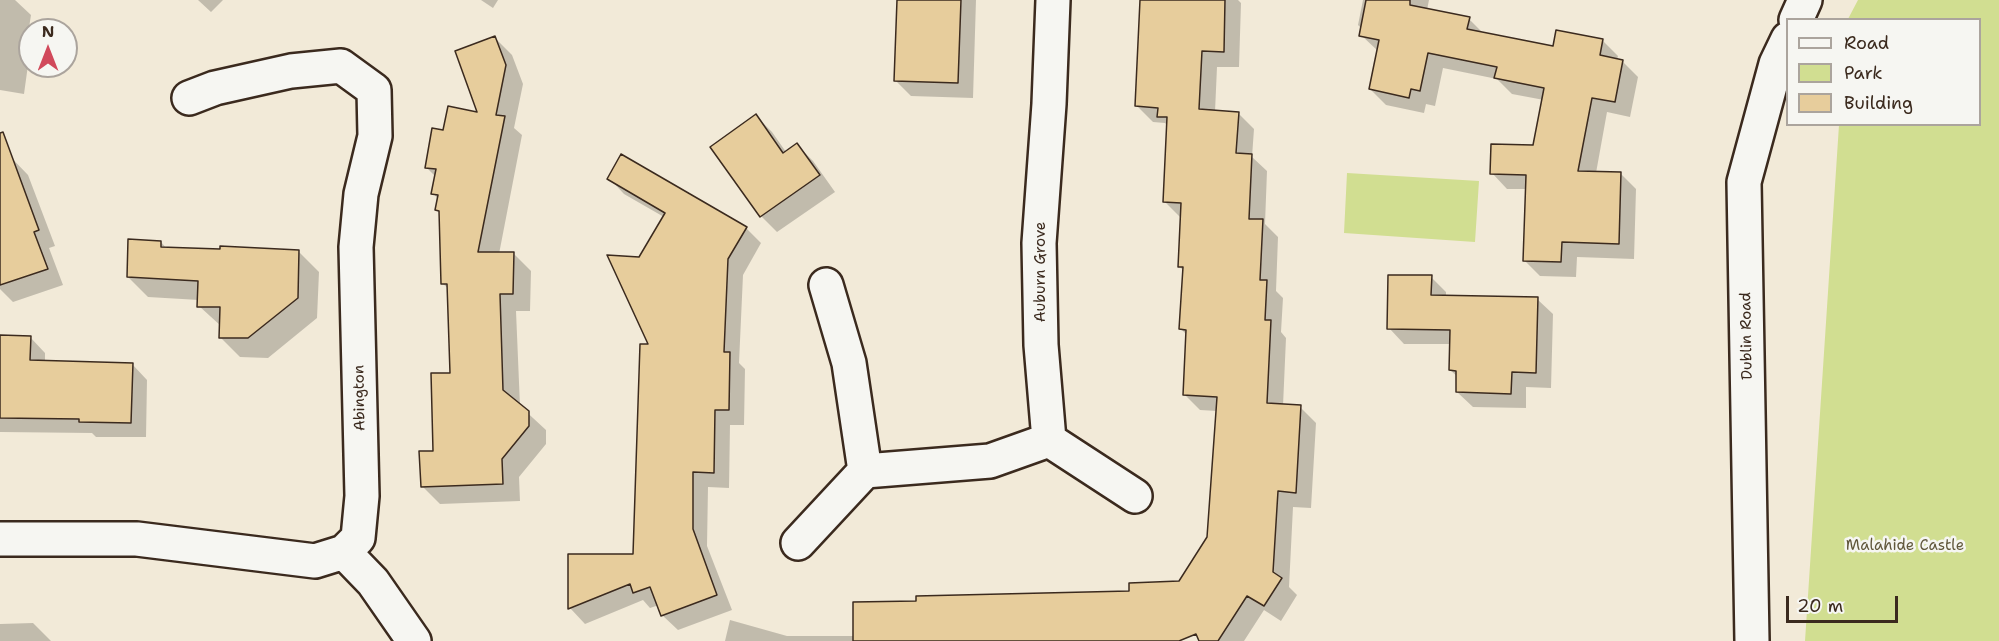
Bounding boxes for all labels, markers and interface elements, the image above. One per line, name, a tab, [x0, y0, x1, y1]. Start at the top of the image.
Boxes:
north arrow	[18, 18, 78, 78]
legend	[1786, 18, 1981, 126]
text: N	[42, 21, 54, 42]
text: Road	[1844, 31, 1889, 55]
text: Park	[1844, 61, 1883, 85]
text: Building	[1844, 91, 1913, 115]
street label: Auburn Grove	[1032, 222, 1050, 322]
street label: Dublin Road	[1737, 292, 1757, 380]
street label: Abington	[350, 365, 370, 431]
park label: Malahide Castle	[1846, 537, 1964, 555]
scale bar	[1789, 584, 1902, 622]
text: 20 m	[1797, 594, 1843, 618]

